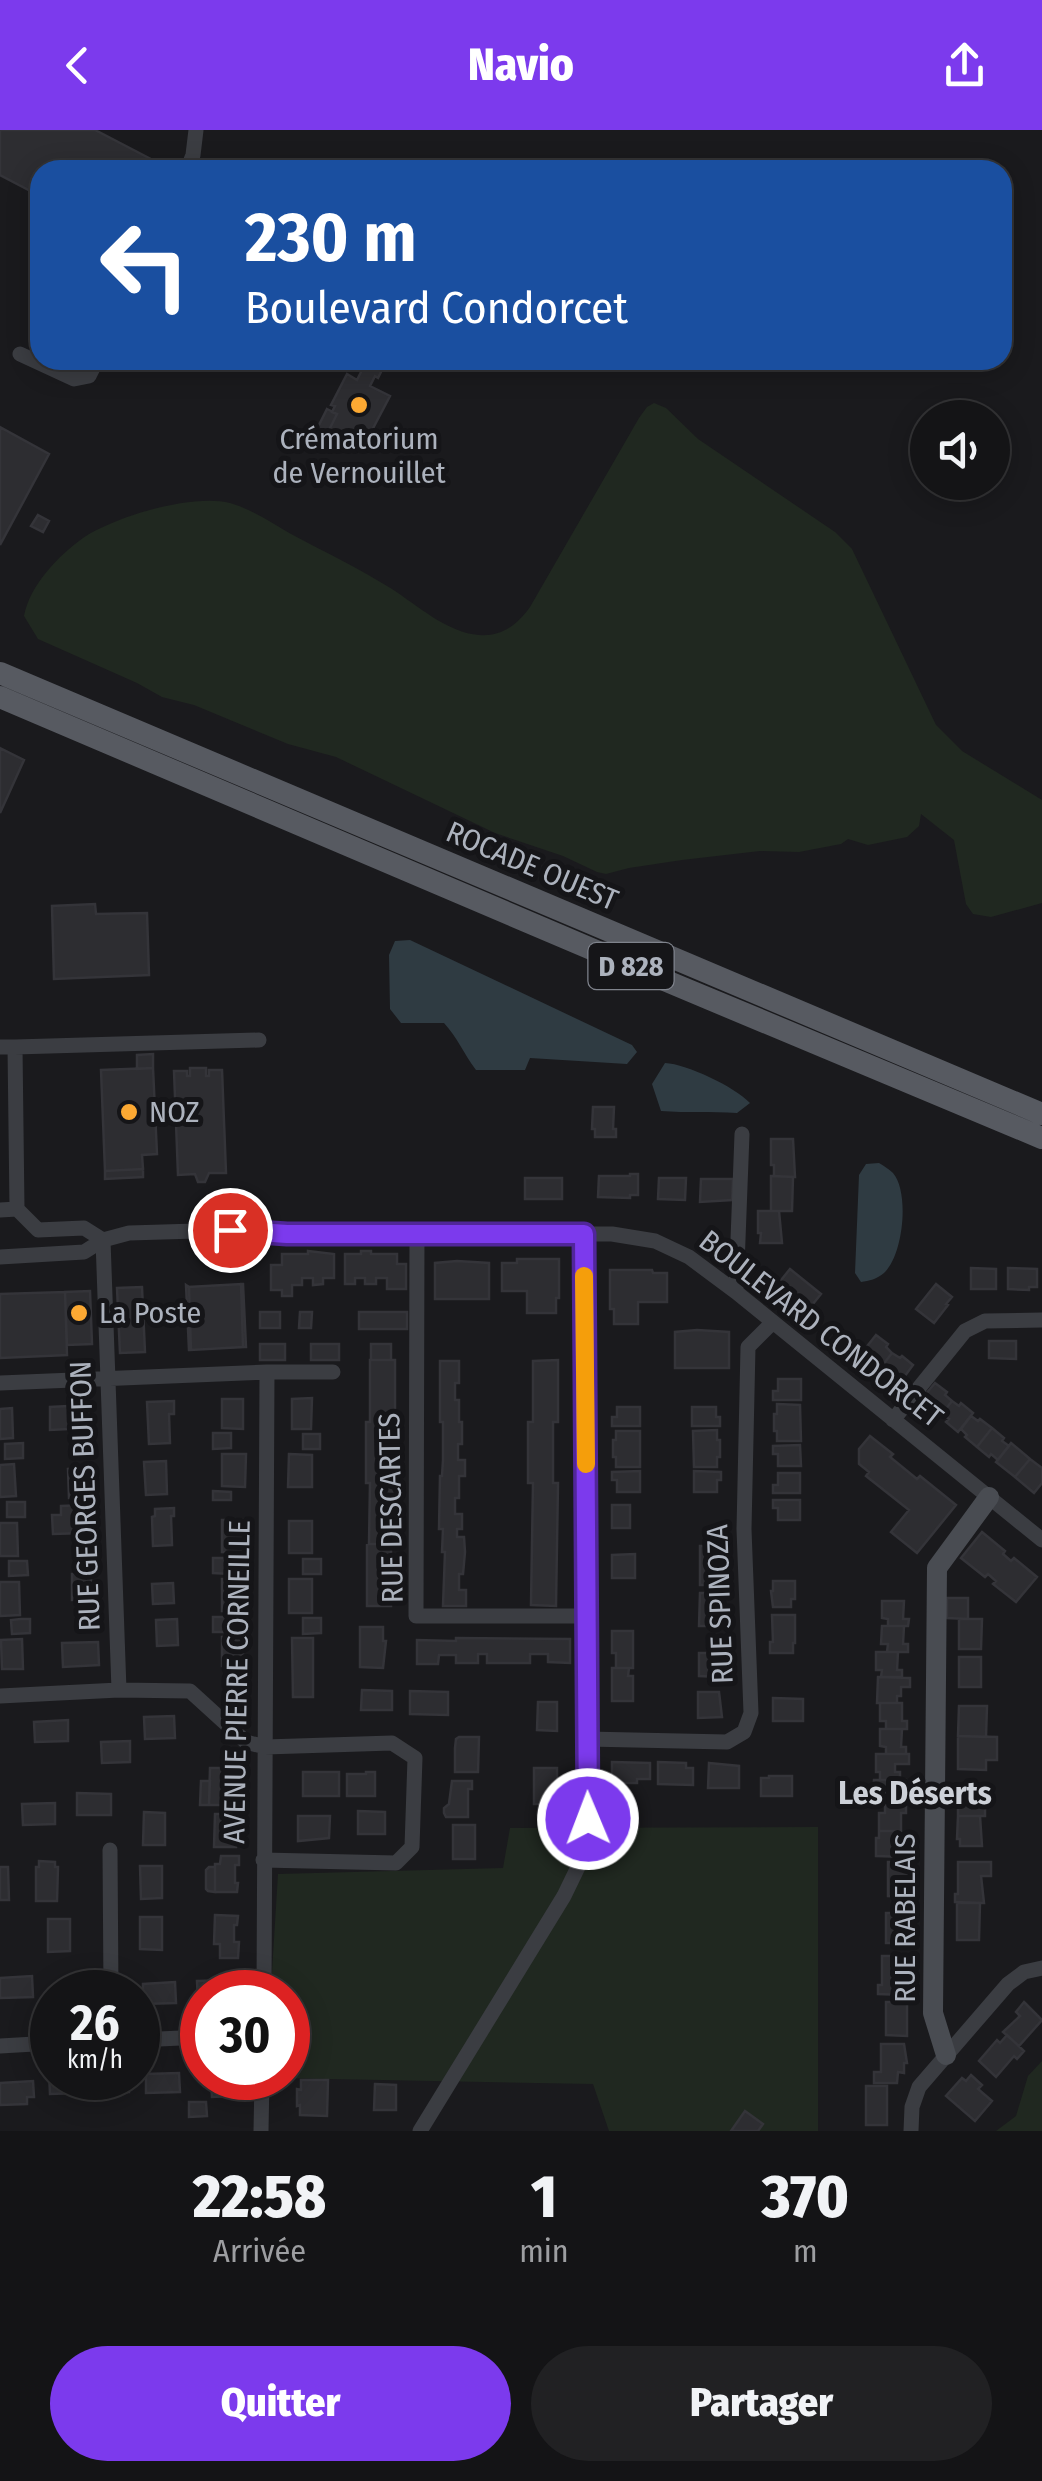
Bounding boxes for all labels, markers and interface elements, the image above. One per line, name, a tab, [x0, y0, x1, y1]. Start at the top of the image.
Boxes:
icon: back	[50, 38, 105, 93]
text: Navio	[468, 38, 574, 92]
icon: share	[937, 38, 992, 93]
text: 230 m	[245, 196, 417, 280]
icon: left	[80, 200, 210, 330]
text: Boulevard Condorcet	[245, 281, 628, 335]
marker: Crématorium de Vernouillet	[348, 394, 370, 416]
map controls	[910, 400, 1010, 500]
button: sound	[910, 400, 1010, 500]
place label: Crématorium de Vernouillet	[273, 421, 446, 491]
street label: ROCADE OUEST	[441, 814, 623, 918]
road number: D 828	[588, 943, 674, 989]
place label: NOZ	[149, 1094, 199, 1130]
marker: NOZ	[118, 1101, 140, 1123]
pin	[188, 1188, 273, 1273]
icon: arrive	[203, 1203, 258, 1258]
street label: BOULEVARD CONDORCET	[692, 1223, 950, 1435]
place label: La Poste	[99, 1295, 201, 1331]
marker: La Poste	[68, 1302, 90, 1324]
street label: RUE GEORGES BUFFON	[62, 1360, 108, 1632]
street label: RUE DESCARTES	[371, 1413, 411, 1603]
street label: AVENUE PIERRE CORNEILLE	[216, 1520, 258, 1844]
street label: RUE SPINOZA	[699, 1523, 741, 1684]
position arrow	[536, 1767, 640, 1871]
district label: Les Déserts	[838, 1774, 992, 1812]
street label: RUE RABELAIS	[887, 1833, 923, 2003]
speed limit sign: 30	[180, 1970, 310, 2100]
text: 26	[70, 1993, 120, 2053]
text: km/h	[67, 2045, 123, 2075]
text: 22:58	[193, 2161, 326, 2233]
text: 1	[531, 2161, 557, 2233]
text: 370	[762, 2161, 849, 2233]
text: Arrivée	[213, 2232, 306, 2270]
text: min	[519, 2232, 569, 2270]
text: m	[793, 2232, 818, 2270]
button: Quitter	[50, 2346, 511, 2461]
button: Partager	[531, 2346, 992, 2461]

